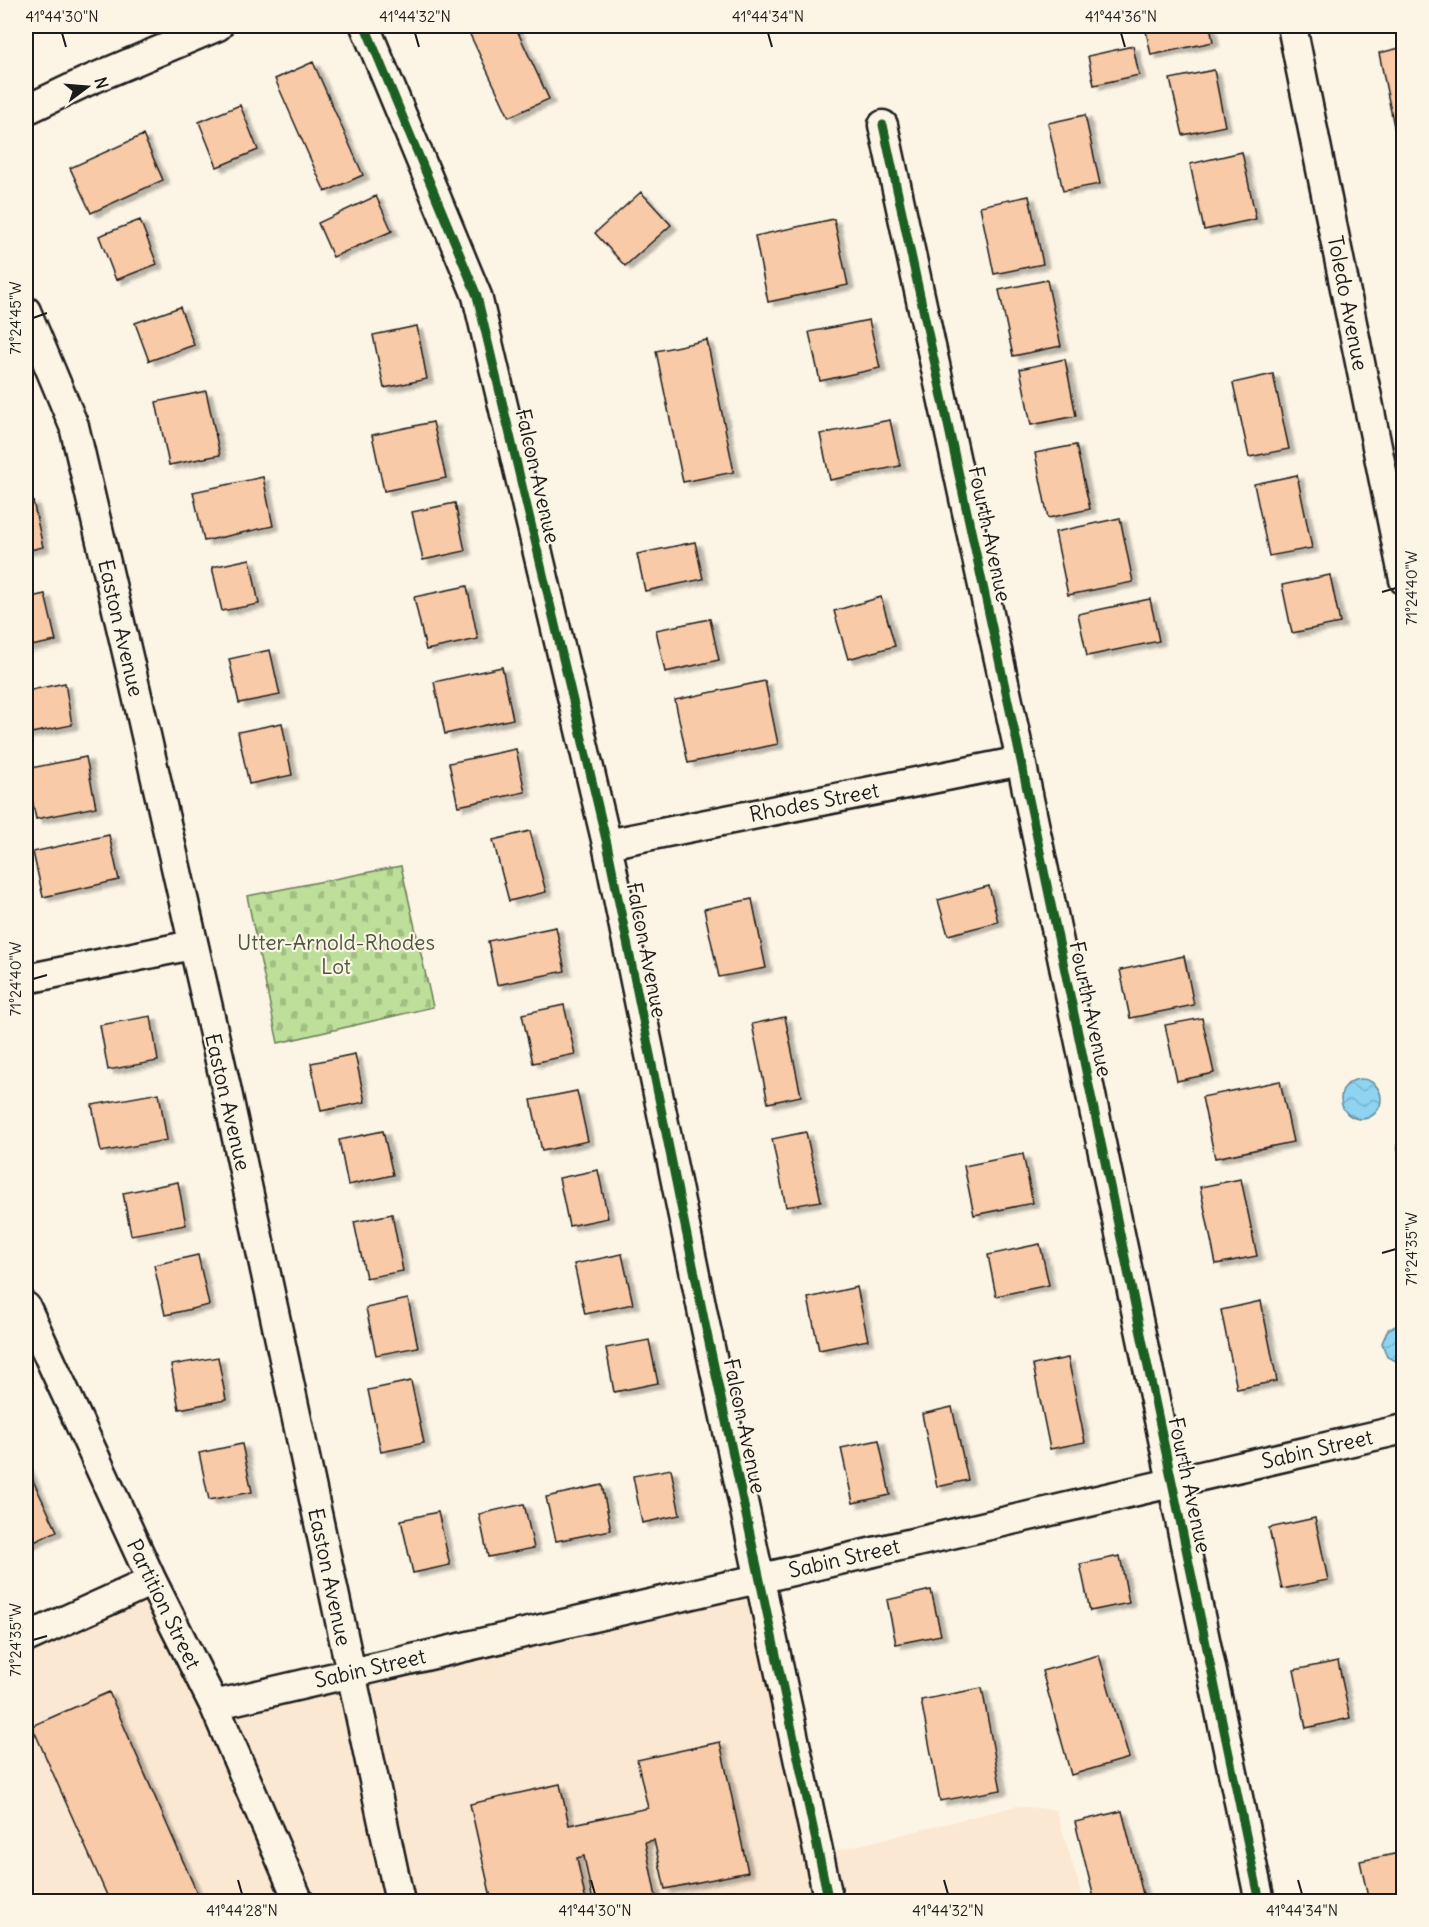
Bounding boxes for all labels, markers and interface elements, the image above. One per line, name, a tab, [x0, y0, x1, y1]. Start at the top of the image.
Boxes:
text: 41°44'30"N	[25, 7, 99, 26]
text: 41°44'32"N	[379, 7, 451, 26]
text: 41°44'34"N	[732, 7, 804, 26]
text: 41°44'36"N	[1085, 7, 1157, 26]
north arrow	[57, 57, 117, 117]
text: N	[90, 75, 113, 91]
street label: Toledo Avenue	[1322, 233, 1374, 373]
text: 71°24'45"W	[6, 281, 25, 355]
street label: Falcon Avenue	[509, 406, 567, 546]
street label: Fourth Avenue	[962, 464, 1018, 604]
text: 71°24'40"W	[1402, 550, 1421, 625]
street label: Easton Avenue	[92, 557, 150, 699]
street label: Rhodes Street	[747, 776, 881, 828]
street label: Falcon Avenue	[621, 880, 673, 1020]
park label: Utter-Arnold-Rhodes Lot	[237, 929, 435, 980]
street label: Fourth Avenue	[1063, 939, 1119, 1079]
text: 71°24'40"W	[6, 941, 25, 1016]
street label: Easton Avenue	[199, 1031, 257, 1173]
text: 71°24'35"W	[1402, 1212, 1421, 1286]
street label: Falcon Avenue	[718, 1356, 772, 1496]
street label: Fourth Avenue	[1162, 1415, 1218, 1555]
street label: Sabin Street	[1259, 1423, 1375, 1475]
street label: Easton Avenue	[302, 1506, 358, 1648]
street label: Sabin Street	[786, 1532, 902, 1584]
street label: Partition Street	[121, 1535, 207, 1673]
text: 71°24'35"W	[6, 1603, 25, 1677]
street label: Sabin Street	[312, 1642, 428, 1694]
text: 41°44'28"N	[206, 1901, 278, 1920]
text: 41°44'30"N	[558, 1901, 632, 1920]
text: 41°44'32"N	[912, 1901, 984, 1920]
text: 41°44'34"N	[1266, 1901, 1338, 1920]

